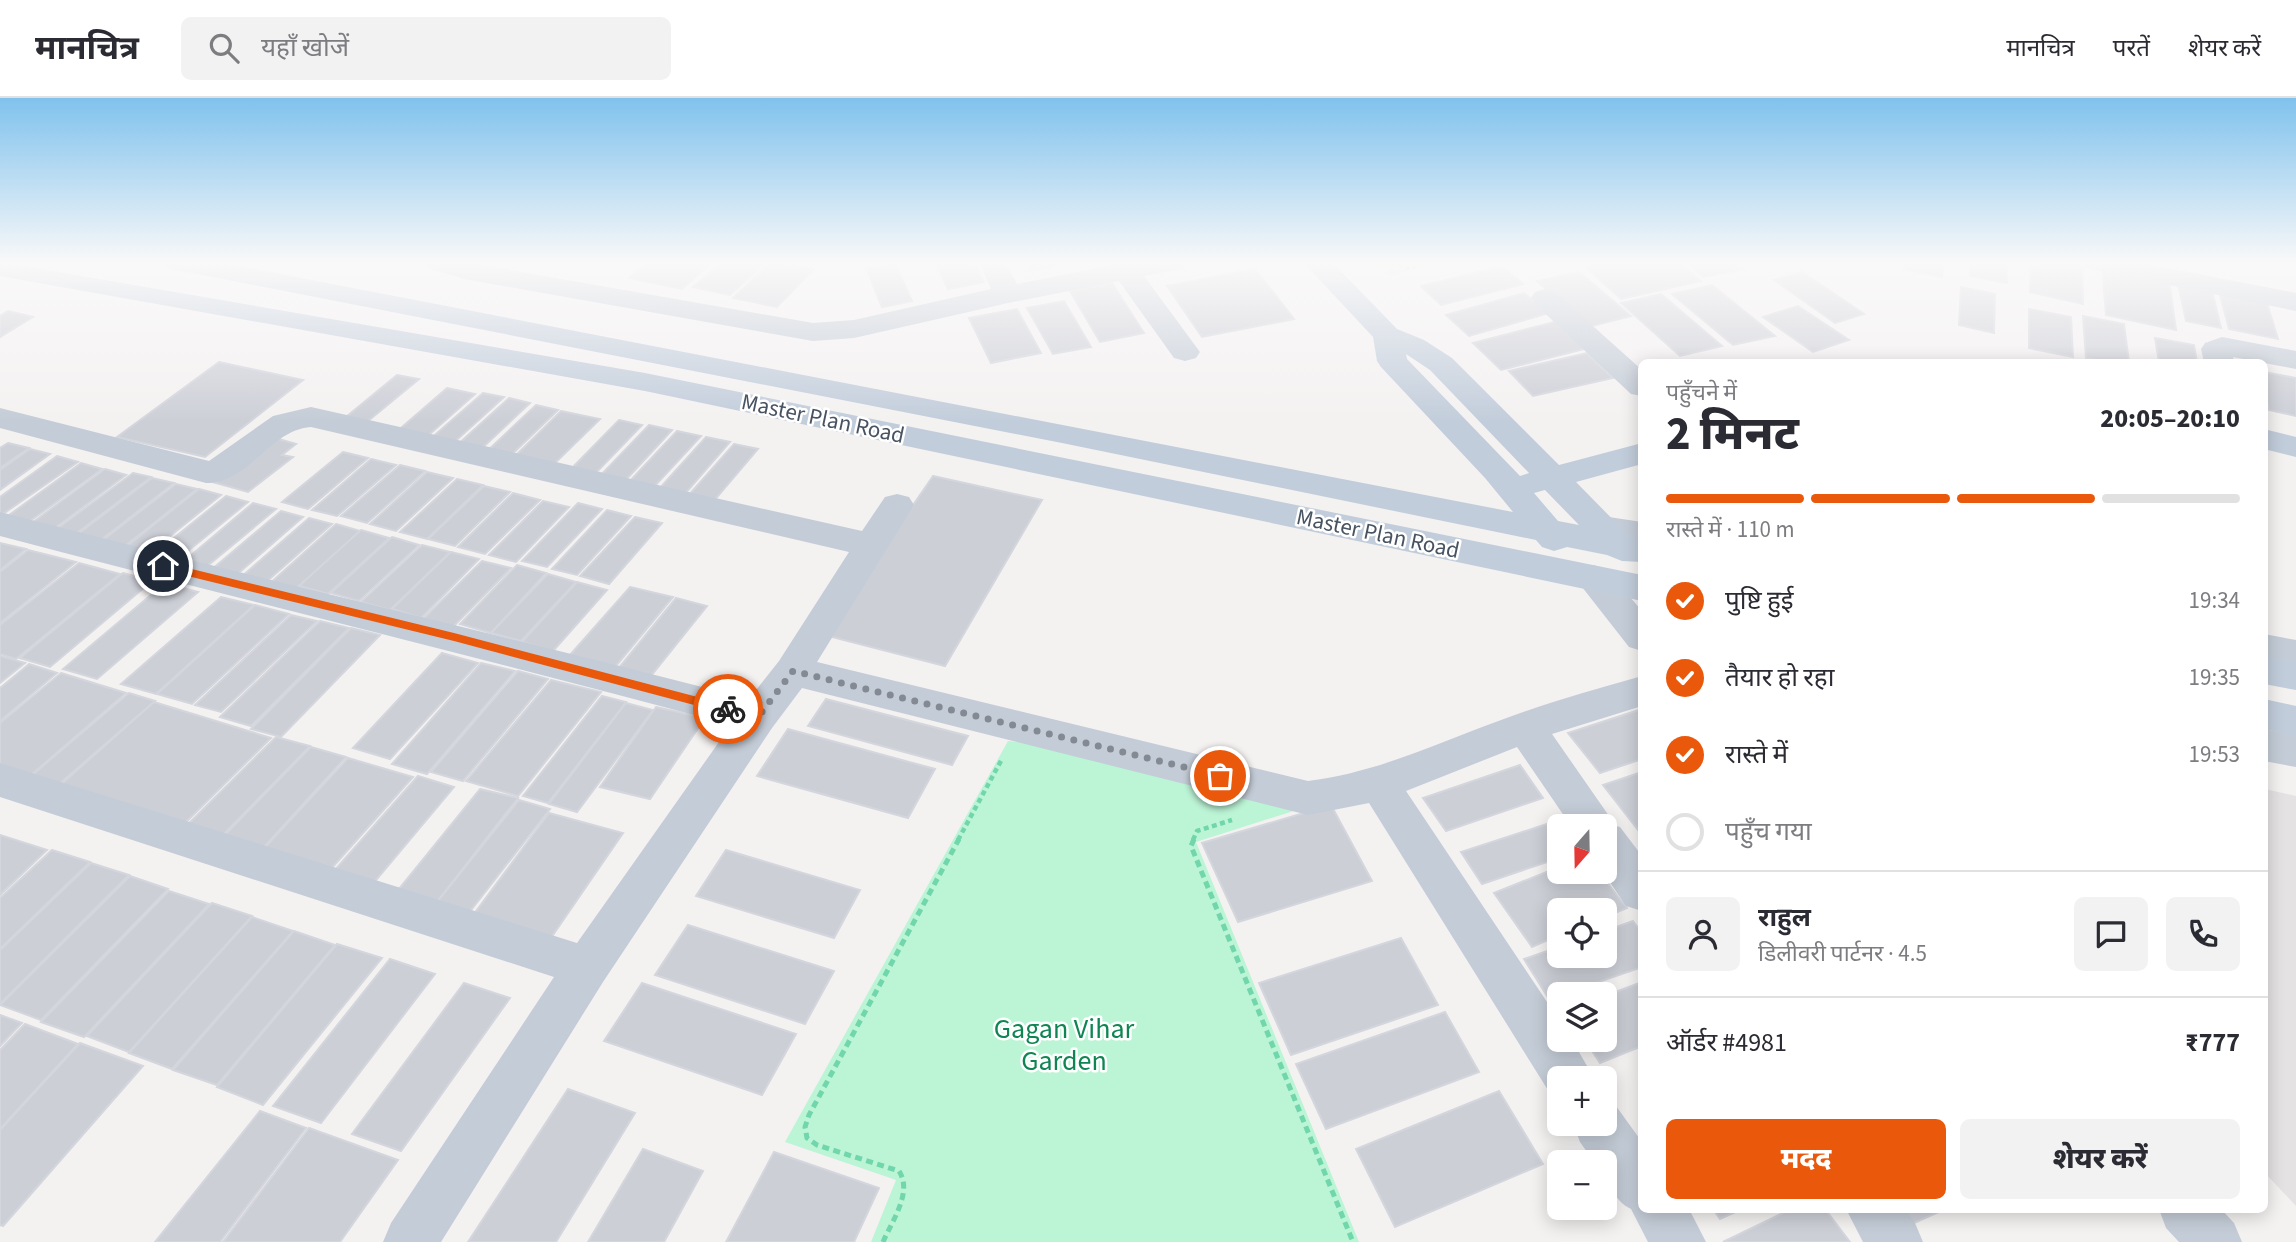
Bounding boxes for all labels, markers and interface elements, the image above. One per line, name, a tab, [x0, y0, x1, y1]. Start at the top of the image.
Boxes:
search box	[181, 17, 671, 80]
text: मानचित्र	[35, 25, 139, 72]
icon: search	[205, 29, 243, 67]
text: यहाँ खोजें	[261, 29, 349, 66]
text: मानचित्र	[2006, 31, 2075, 66]
text: परतें	[2113, 31, 2150, 66]
text: शेयर करें	[2188, 31, 2261, 66]
text: पहुँचने में	[1666, 376, 1737, 409]
street label: Master Plan Road	[738, 385, 907, 452]
text: 20:05–20:10	[2100, 400, 2240, 437]
text: 2 मिनट	[1666, 402, 1799, 467]
street label: Master Plan Road	[1293, 500, 1462, 567]
text: रास्ते में · 110 m	[1666, 513, 1795, 546]
pin	[133, 536, 193, 596]
icon: home	[144, 547, 182, 585]
icon: check	[1666, 582, 1704, 620]
text: पुष्टि हुई	[1725, 582, 1793, 619]
text: 19:34	[2189, 584, 2240, 617]
icon: check	[1666, 659, 1704, 697]
text: तैयार हो रहा	[1725, 659, 1834, 696]
text: 19:35	[2189, 661, 2240, 694]
courier	[693, 674, 763, 744]
icon: bike	[709, 690, 747, 728]
icon: check	[1666, 736, 1704, 774]
text: रास्ते में	[1725, 736, 1788, 773]
text: 19:53	[2189, 738, 2240, 771]
pin	[1190, 746, 1250, 806]
icon: bag	[1201, 757, 1239, 795]
text: पहुँच गया	[1725, 813, 1812, 850]
north arrow	[1547, 814, 1617, 884]
map controls	[1547, 814, 1617, 1220]
button: person	[1666, 897, 1740, 971]
button: chat	[2074, 897, 2148, 971]
button: phone	[2166, 897, 2240, 971]
button: locate	[1547, 898, 1617, 968]
text: राहुल	[1758, 899, 1811, 936]
text: डिलीवरी पार्टनर · 4.5	[1758, 937, 1927, 970]
button: layers	[1547, 982, 1617, 1052]
park label: Gagan Vihar Garden	[994, 1009, 1135, 1081]
text: ऑर्डर #4981	[1666, 1024, 1787, 1061]
text: ₹777	[2185, 1024, 2240, 1061]
button: +	[1547, 1066, 1617, 1136]
button: मदद	[1666, 1119, 1946, 1199]
button: शेयर करें	[1960, 1119, 2240, 1199]
button: −	[1547, 1150, 1617, 1220]

